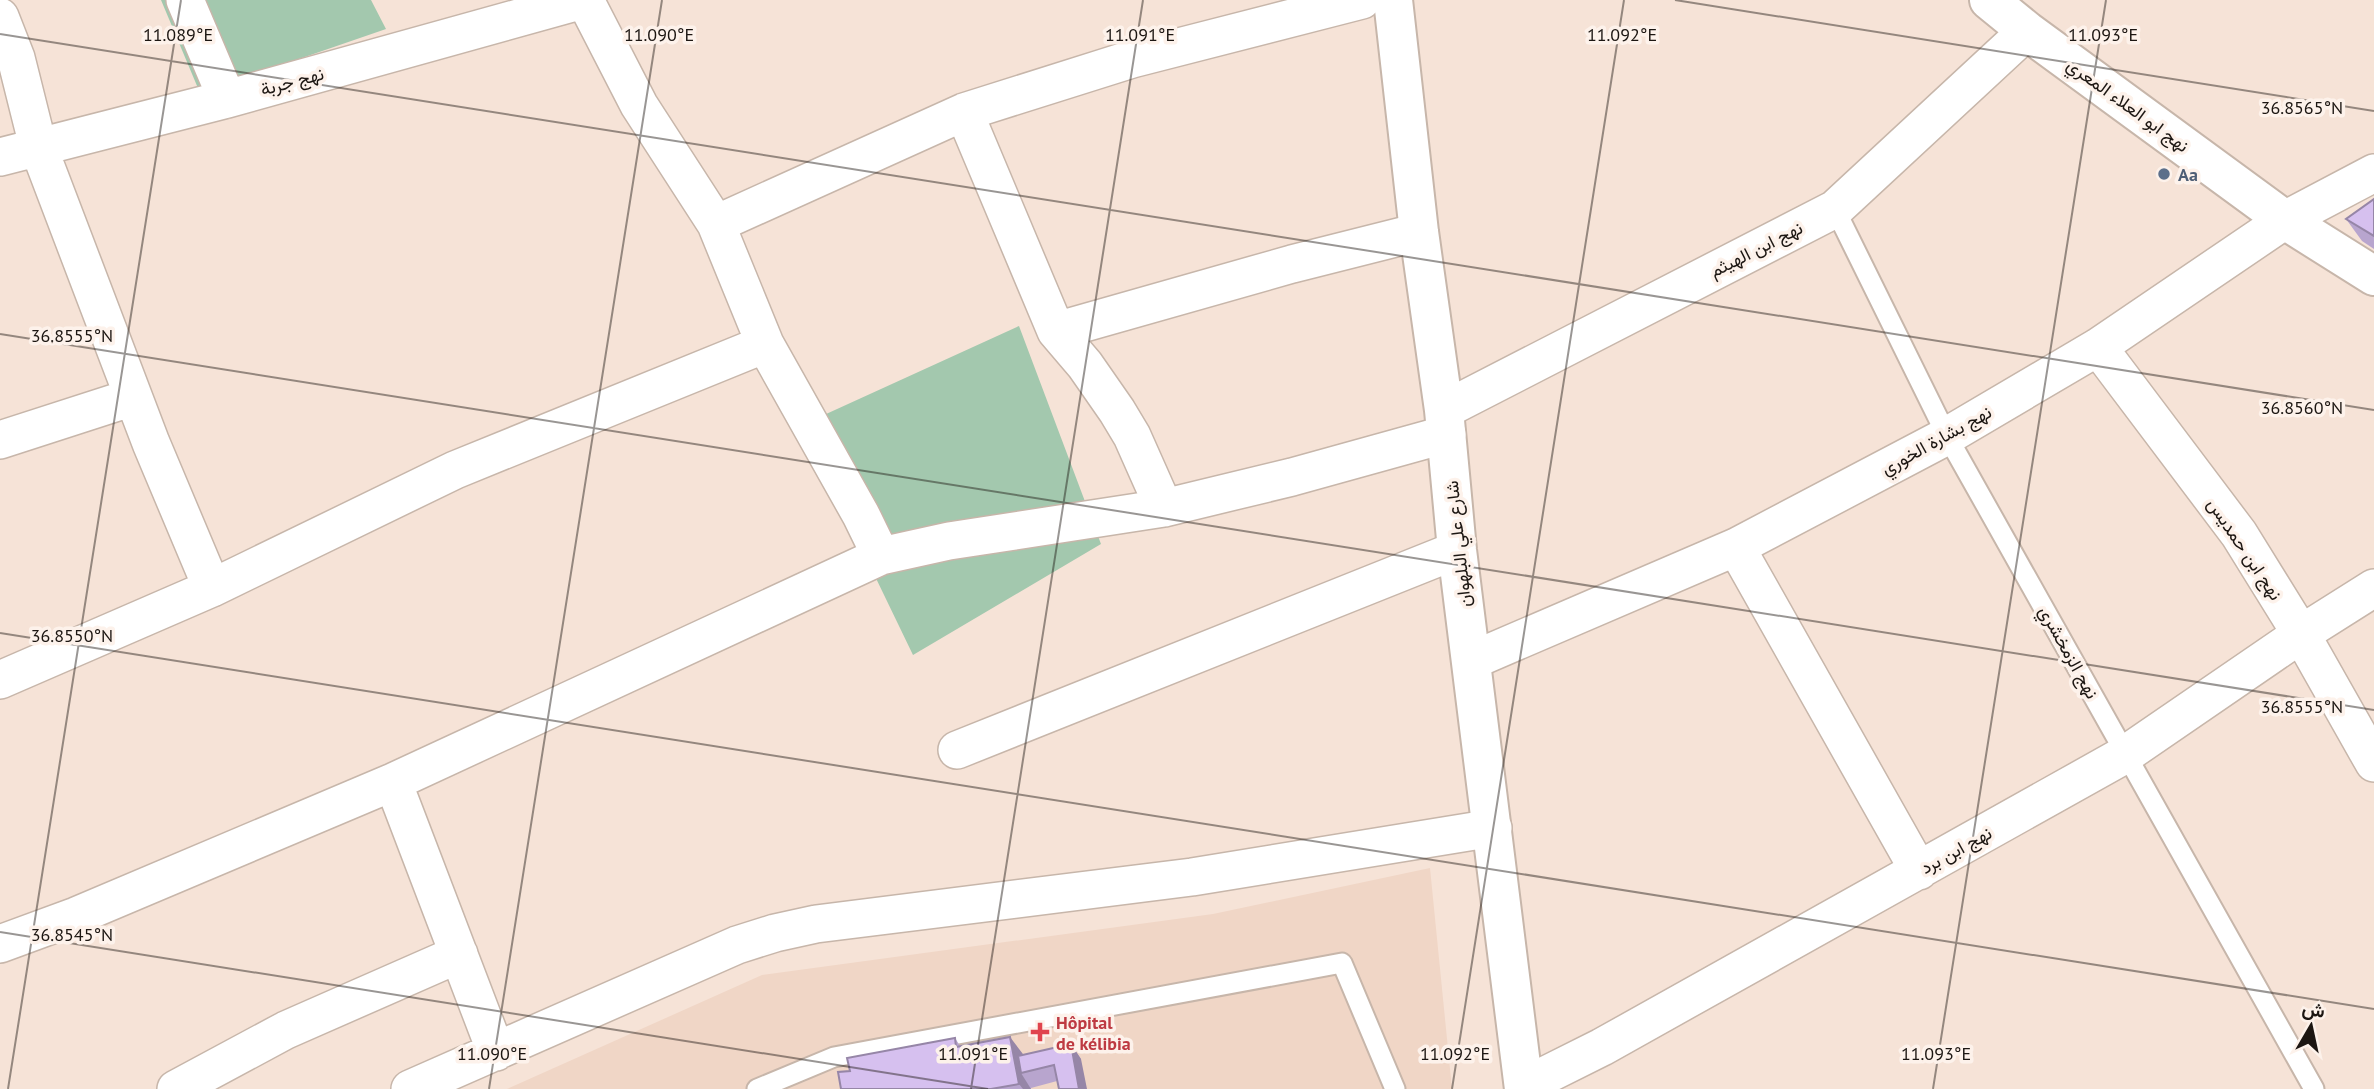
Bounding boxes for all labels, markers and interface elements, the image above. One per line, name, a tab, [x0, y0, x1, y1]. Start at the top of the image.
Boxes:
text: 11.089°E	[143, 23, 213, 46]
text: 11.090°E	[624, 23, 694, 46]
text: 11.091°E	[1105, 23, 1175, 46]
text: 11.092°E	[1587, 23, 1657, 46]
text: 11.093°E	[2068, 23, 2138, 46]
street label: نهج ابو العلاء المعري	[2060, 53, 2194, 160]
street label: نهج جربة	[258, 62, 326, 101]
text: 36.8565°N	[2261, 96, 2343, 119]
place label: Aa	[2178, 163, 2198, 186]
marker: Aa	[2156, 166, 2172, 182]
street label: نهج ابن الهيثم	[1706, 216, 1807, 283]
text: 36.8555°N	[31, 324, 113, 347]
text: 36.8560°N	[2261, 396, 2343, 419]
street label: نهج بشارة الخوري	[1877, 400, 1997, 483]
street label: شارع علي البلهوان	[1440, 479, 1480, 608]
street label: نهج ابن حمديس	[2202, 493, 2288, 605]
street label: نهج الزمخشري	[2030, 601, 2104, 705]
text: 36.8550°N	[31, 624, 113, 647]
text: 36.8555°N	[2261, 695, 2343, 718]
street label: نهج ابن برد	[1916, 821, 1996, 880]
text: 36.8545°N	[31, 923, 113, 946]
north arrow	[2276, 991, 2346, 1061]
text: ش	[2301, 996, 2327, 1023]
place label: Hôpital de kélibia	[1056, 1011, 1131, 1055]
marker: Hôpital de kélibia	[1030, 1022, 1050, 1042]
text: 11.090°E	[457, 1042, 527, 1065]
text: 11.091°E	[938, 1042, 1008, 1065]
text: 11.092°E	[1420, 1042, 1490, 1065]
text: 11.093°E	[1901, 1042, 1971, 1065]

